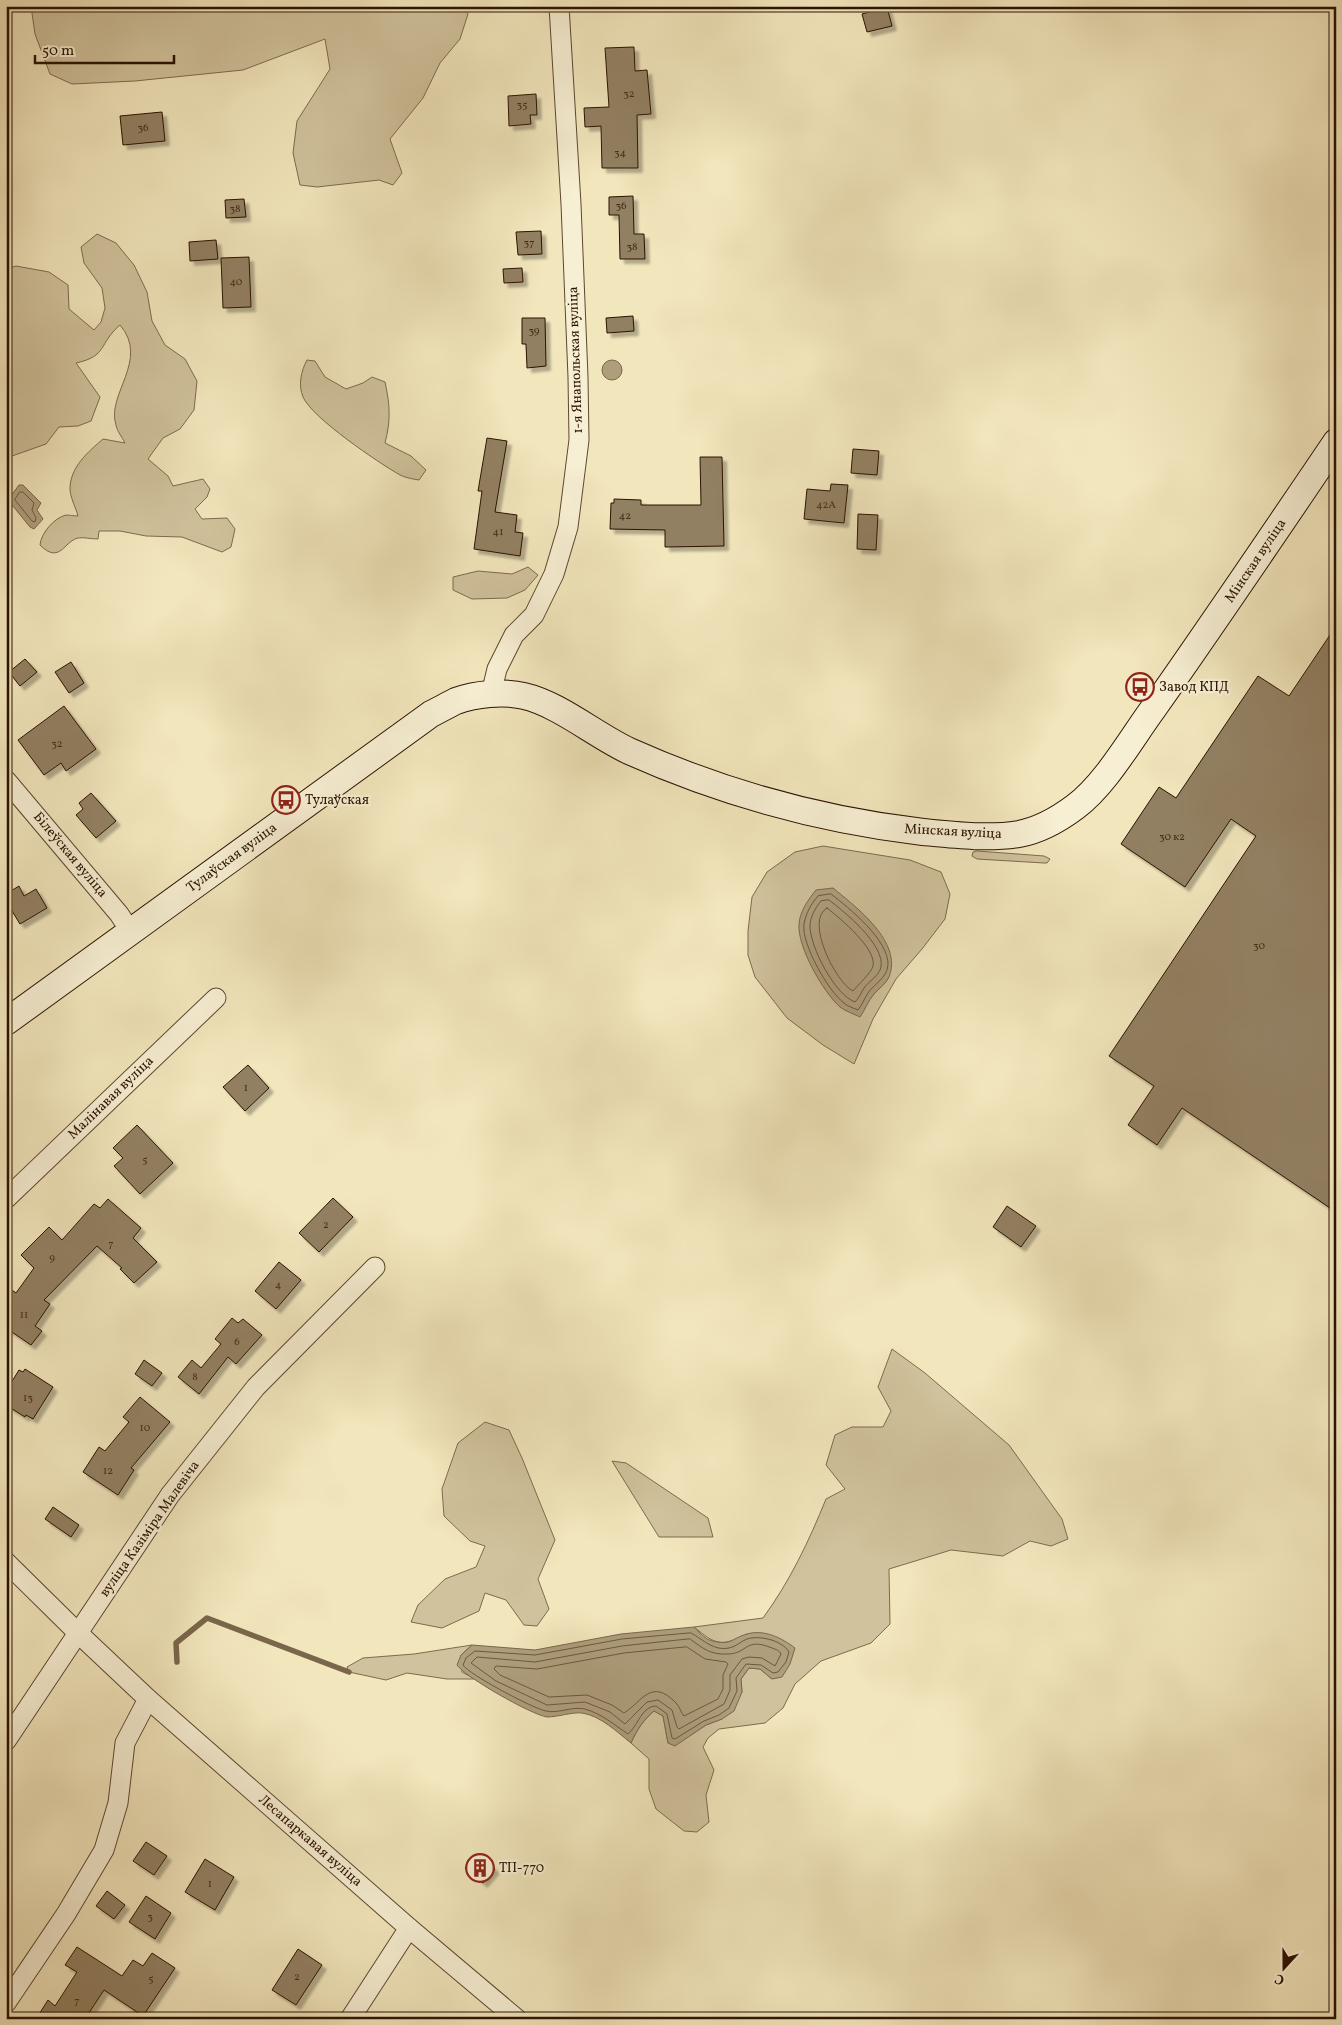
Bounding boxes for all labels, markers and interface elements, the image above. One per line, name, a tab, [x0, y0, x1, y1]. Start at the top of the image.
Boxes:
scale bar	[35, 32, 174, 64]
text: 50 m	[42, 41, 74, 62]
house number: 32	[623, 87, 635, 102]
house number: 35	[517, 98, 527, 113]
house number: 36	[137, 121, 149, 136]
house number: 34	[614, 146, 627, 161]
house number: 36	[615, 199, 627, 214]
house number: 38	[229, 202, 241, 217]
house number: 37	[524, 236, 534, 251]
house number: 38	[626, 240, 638, 255]
house number: 40	[230, 275, 243, 290]
street label: 1-я Янапольская вуліца	[564, 286, 588, 434]
house number: 39	[528, 324, 540, 339]
house number: 42А	[816, 498, 836, 513]
house number: 42	[619, 509, 631, 524]
street label: Мінская вуліца	[1221, 515, 1291, 607]
house number: 41	[493, 525, 503, 540]
bus stop icon: Завод КПД	[1125, 672, 1155, 702]
place label: Завод КПД	[1159, 678, 1229, 697]
house number: 32	[51, 737, 63, 752]
bus stop icon: Тулаўская	[271, 785, 301, 815]
place label: Тулаўская	[305, 791, 369, 810]
street label: Білеўская вуліца	[29, 808, 111, 902]
street label: Тулаўская вуліца	[183, 819, 281, 897]
street label: Мінская вуліца	[904, 820, 1002, 844]
house number: 30 к2	[1159, 830, 1185, 845]
house number: 30	[1253, 939, 1265, 954]
street label: Малінавая вуліца	[64, 1052, 158, 1144]
house number: 1	[244, 1081, 248, 1096]
house number: 5	[142, 1153, 148, 1168]
house number: 2	[323, 1218, 329, 1233]
house number: 7	[108, 1237, 114, 1252]
house number: 9	[49, 1251, 55, 1266]
house number: 4	[275, 1278, 282, 1293]
house number: 11	[20, 1308, 28, 1323]
house number: 6	[234, 1335, 240, 1350]
house number: 8	[192, 1370, 198, 1385]
house number: 13	[23, 1391, 33, 1406]
house number: 10	[140, 1421, 151, 1436]
street label: вуліца Казіміра Малевіча	[96, 1457, 204, 1601]
house number: 12	[103, 1464, 113, 1479]
street label: Лесапаркавая вуліца	[254, 1791, 366, 1891]
building icon: ТП-770	[465, 1853, 495, 1883]
place label: ТП-770	[499, 1859, 544, 1878]
house number: 1	[208, 1877, 212, 1892]
house number: 3	[147, 1910, 153, 1925]
north arrow	[1260, 1942, 1310, 1992]
text: С	[1272, 1968, 1287, 1989]
house number: 2	[294, 1970, 300, 1985]
house number: 5	[148, 1972, 154, 1987]
house number: 7	[74, 1994, 80, 2009]

